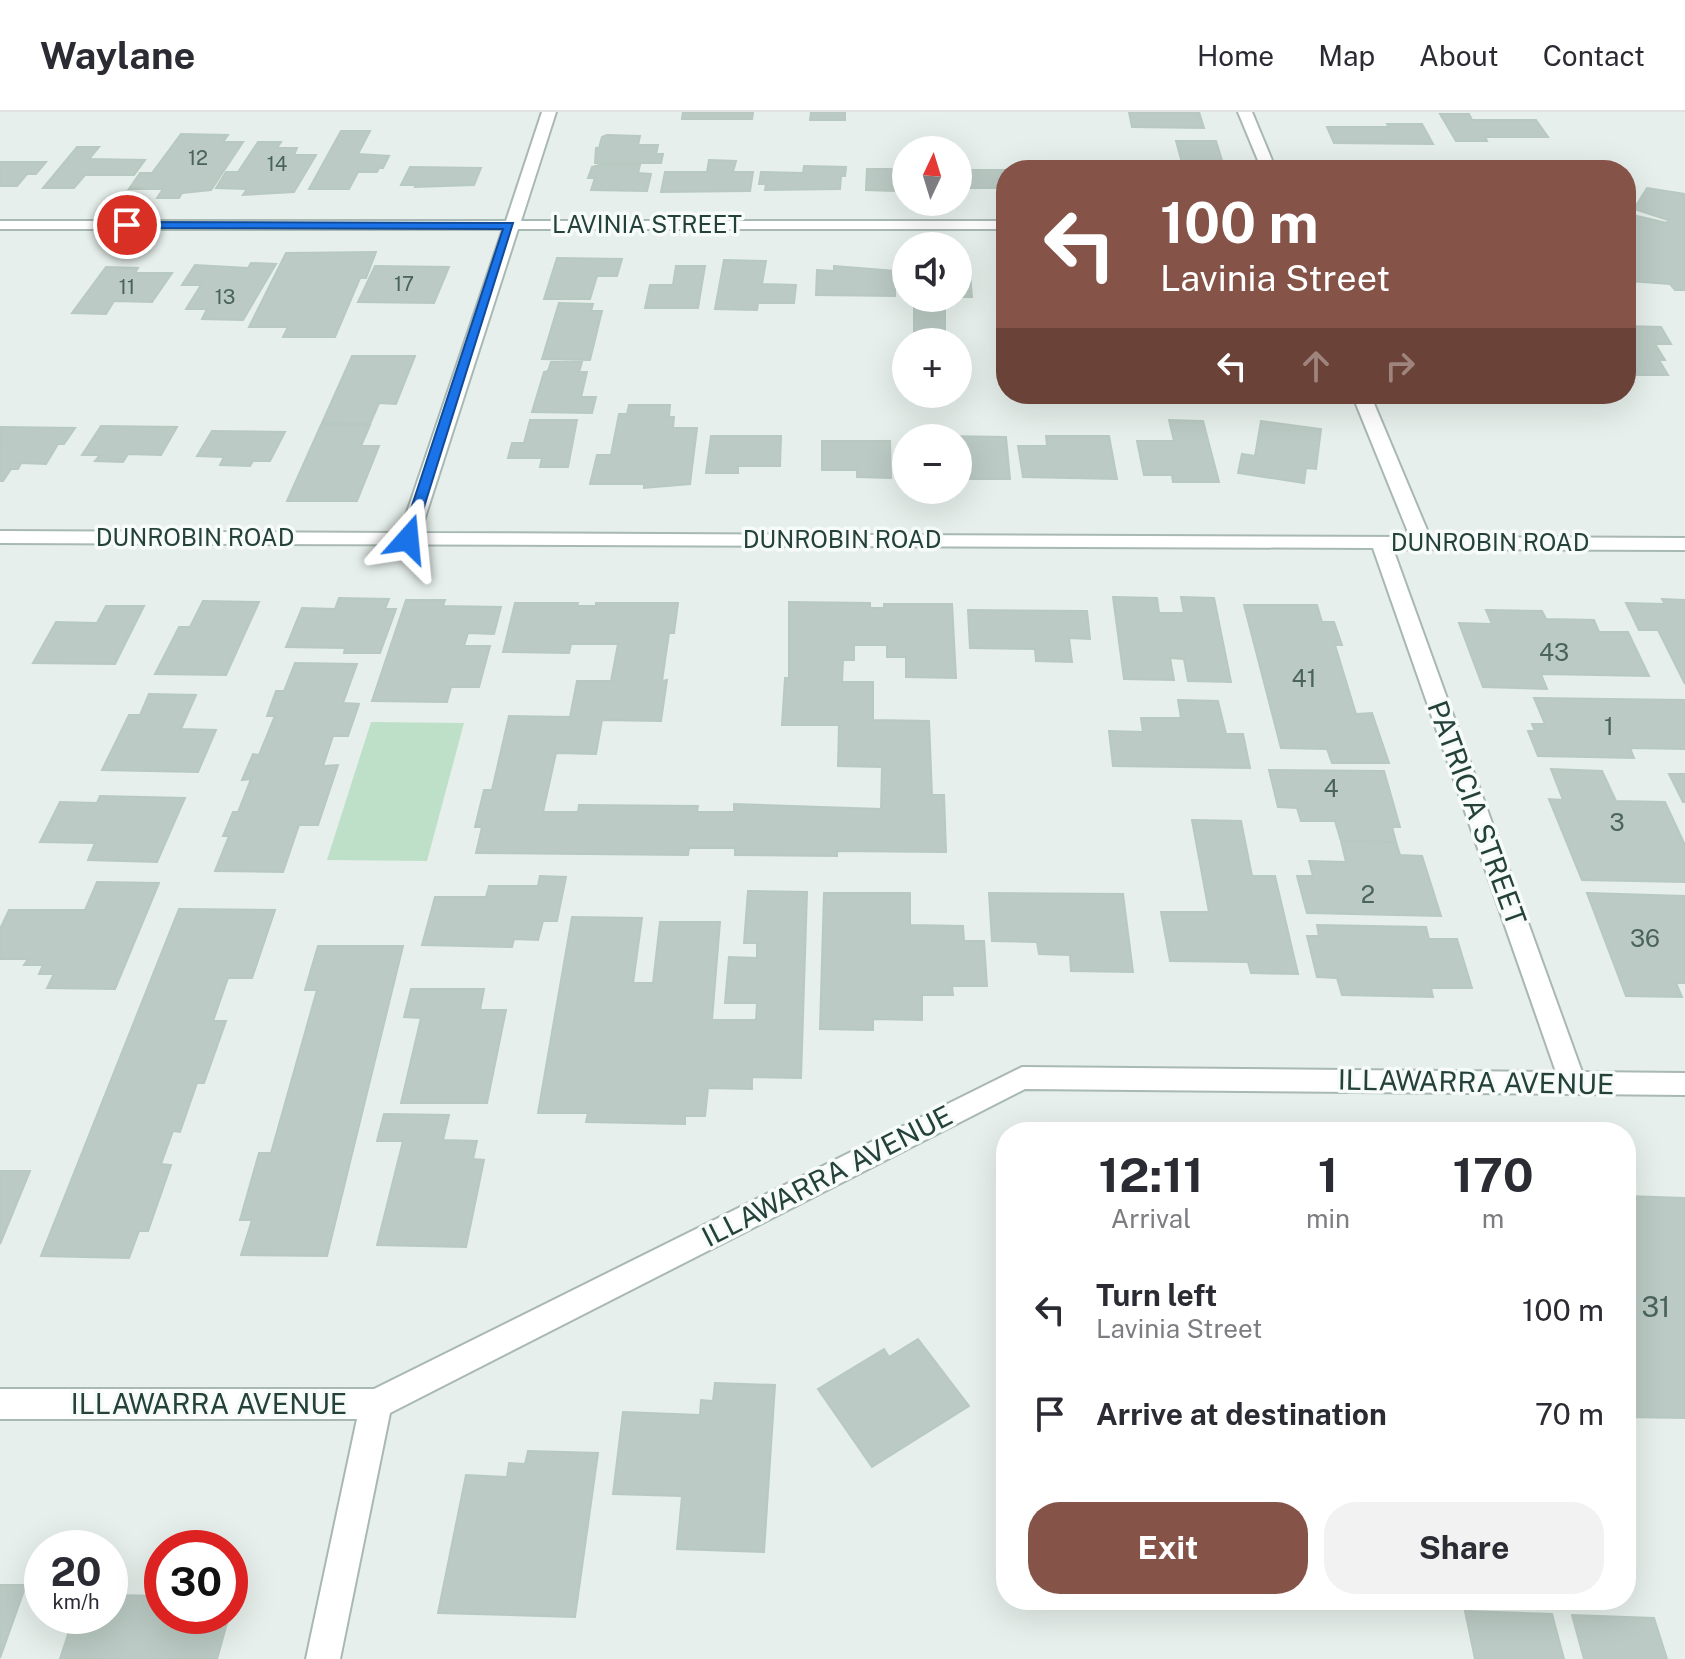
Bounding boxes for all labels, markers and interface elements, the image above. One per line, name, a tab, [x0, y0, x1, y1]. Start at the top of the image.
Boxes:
text: Waylane	[40, 33, 195, 78]
text: Home	[1197, 39, 1274, 72]
text: Map	[1318, 39, 1375, 72]
text: About	[1419, 39, 1499, 72]
text: Contact	[1543, 39, 1645, 72]
north arrow	[892, 136, 972, 216]
map controls	[892, 136, 972, 504]
house number: 12	[188, 146, 208, 170]
house number: 14	[267, 152, 287, 176]
text: 100 m	[1160, 190, 1319, 256]
pin	[93, 191, 161, 259]
icon: left	[1028, 192, 1132, 296]
icon: arrive	[105, 203, 149, 247]
street label: LAVINIA STREET	[552, 210, 742, 238]
button: sound	[892, 232, 972, 312]
text: Lavinia Street	[1160, 257, 1390, 299]
house number: 17	[394, 272, 414, 296]
house number: 11	[119, 275, 135, 299]
house number: 13	[215, 285, 235, 309]
button: +	[892, 328, 972, 408]
icon: left	[1210, 344, 1254, 388]
icon: ahead	[1294, 344, 1338, 388]
icon: right	[1378, 344, 1422, 388]
button: −	[892, 424, 972, 504]
position arrow	[366, 497, 450, 581]
street label: DUNROBIN ROAD	[96, 523, 294, 551]
street label: DUNROBIN ROAD	[743, 525, 941, 553]
street label: DUNROBIN ROAD	[1391, 528, 1589, 556]
house number: 43	[1539, 638, 1569, 666]
house number: 41	[1292, 664, 1316, 692]
street label: PATRICIA STREET	[1421, 696, 1533, 930]
house number: 1	[1604, 712, 1614, 740]
house number: 4	[1323, 774, 1339, 802]
house number: 3	[1609, 808, 1625, 836]
house number: 2	[1361, 880, 1375, 908]
house number: 36	[1630, 924, 1660, 952]
street label: ILLAWARRA AVENUE	[1338, 1063, 1615, 1100]
street label: ILLAWARRA AVENUE	[696, 1098, 957, 1253]
text: 12:11	[1098, 1146, 1204, 1203]
text: 1	[1318, 1146, 1338, 1203]
text: 170	[1452, 1146, 1534, 1203]
text: Arrival	[1111, 1203, 1191, 1234]
text: min	[1306, 1203, 1350, 1234]
text: m	[1482, 1203, 1504, 1234]
text: Turn left	[1096, 1277, 1217, 1313]
icon: left	[1028, 1288, 1072, 1332]
house number: 31	[1641, 1290, 1671, 1323]
text: 100 m	[1522, 1292, 1604, 1328]
text: Lavinia Street	[1096, 1313, 1262, 1344]
street label: ILLAWARRA AVENUE	[71, 1387, 347, 1420]
icon: arrive	[1028, 1392, 1072, 1436]
text: Arrive at destination	[1096, 1396, 1387, 1432]
text: 70 m	[1535, 1396, 1604, 1432]
button: Exit	[1028, 1502, 1308, 1594]
button: Share	[1324, 1502, 1604, 1594]
speed limit sign: 30	[144, 1530, 248, 1634]
text: 20	[50, 1548, 102, 1595]
text: km/h	[52, 1590, 100, 1614]

